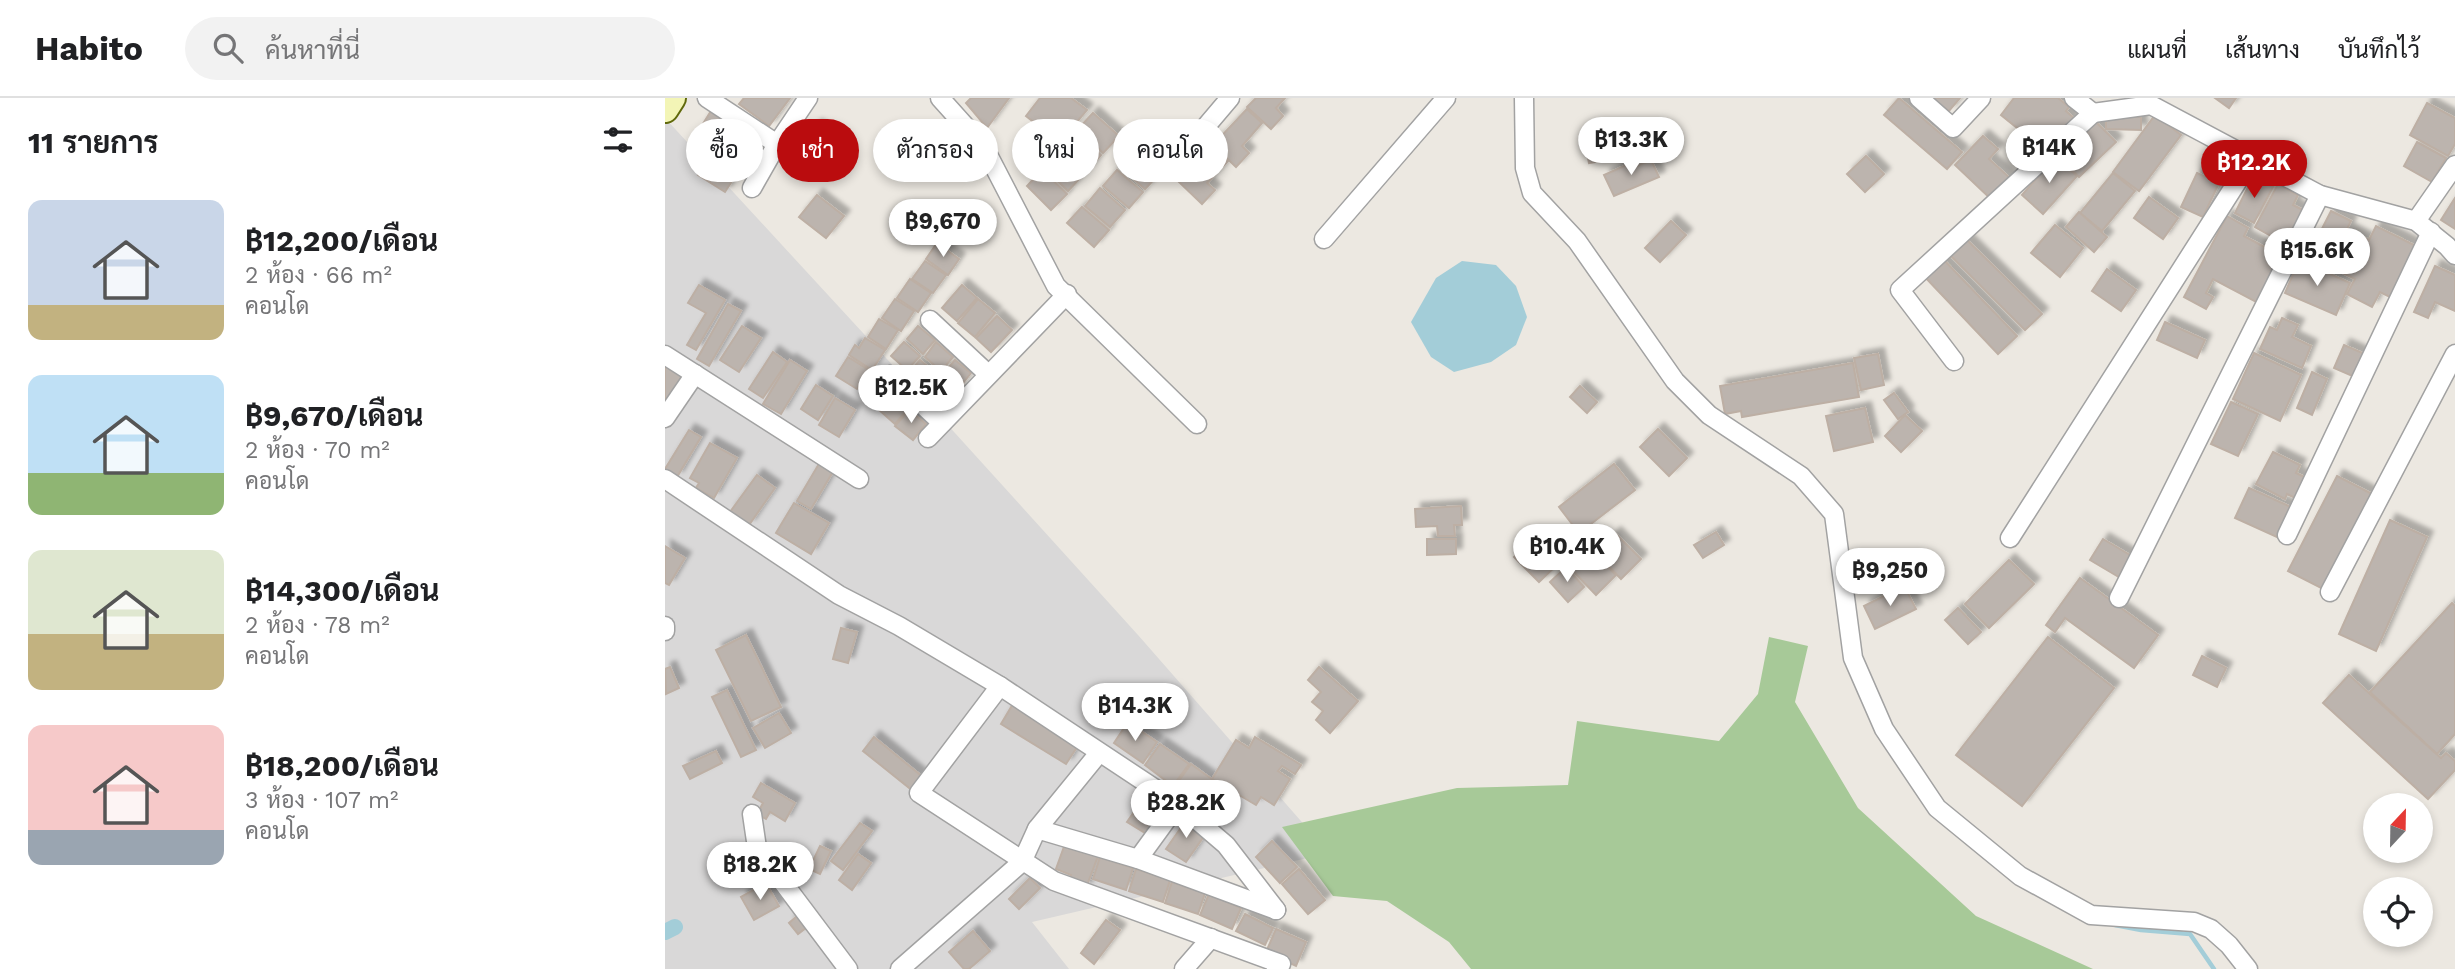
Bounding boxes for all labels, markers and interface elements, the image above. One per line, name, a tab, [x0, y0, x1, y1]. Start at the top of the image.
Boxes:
search box	[185, 17, 675, 80]
text: Habito	[35, 29, 143, 68]
icon: search	[209, 29, 247, 67]
text: ค้นหาที่นี่	[265, 35, 360, 65]
text: แผนที่	[2127, 36, 2187, 64]
text: เส้นทาง	[2225, 36, 2300, 64]
text: บันทึกไว้	[2338, 36, 2420, 64]
pin: ฿13.3K	[1574, 118, 1688, 177]
chip: ซื้อ	[686, 119, 763, 182]
chip: เช่า	[777, 119, 859, 182]
chip: ตัวกรอง	[873, 119, 998, 182]
chip: ใหม่	[1012, 119, 1099, 182]
chip: คอนโด	[1113, 119, 1228, 182]
icon: filters	[599, 121, 637, 159]
text: 11 รายการ	[28, 125, 158, 160]
text: ฿13.3K	[1594, 126, 1668, 153]
pin: ฿14K	[2008, 126, 2090, 185]
text: ฿14K	[2022, 134, 2076, 161]
pin: ฿12.2K	[2197, 140, 2311, 200]
text: ฿12.2K	[2217, 149, 2291, 176]
pin: ฿9,670	[886, 200, 1000, 259]
text: ฿9,670	[905, 208, 981, 235]
text: ฿12,200/เดือน	[245, 223, 438, 258]
icon: home	[84, 228, 168, 312]
pin: ฿15.6K	[2260, 228, 2374, 288]
text: ฿15.6K	[2280, 237, 2354, 264]
text: 2 ห้อง · 66 m²	[245, 262, 392, 289]
text: คอนโด	[245, 293, 309, 320]
pin: ฿12.5K	[854, 366, 968, 425]
text: ฿12.5K	[874, 374, 948, 401]
text: ฿9,670/เดือน	[245, 398, 424, 433]
icon: home	[84, 403, 168, 487]
text: 2 ห้อง · 70 m²	[245, 437, 390, 464]
text: คอนโด	[245, 468, 309, 495]
pin: ฿10.4K	[1510, 524, 1624, 584]
text: ฿10.4K	[1529, 533, 1605, 560]
pin: ฿9,250	[1833, 548, 1947, 608]
text: ฿9,250	[1852, 557, 1928, 584]
text: ฿14,300/เดือน	[245, 573, 439, 608]
icon: home	[84, 578, 168, 662]
text: 2 ห้อง · 78 m²	[245, 612, 390, 639]
text: คอนโด	[245, 643, 309, 670]
pin: ฿14.3K	[1078, 684, 1192, 743]
text: ฿14.3K	[1098, 692, 1172, 719]
text: ฿18,200/เดือน	[245, 748, 439, 783]
icon: home	[84, 753, 168, 837]
pin: ฿28.2K	[1129, 780, 1243, 840]
text: 3 ห้อง · 107 m²	[245, 787, 398, 814]
text: ฿28.2K	[1147, 789, 1225, 816]
north arrow	[2363, 793, 2433, 863]
map controls	[2363, 793, 2433, 947]
text: คอนโด	[245, 818, 309, 845]
pin: ฿18.2K	[703, 842, 817, 902]
text: ฿18.2K	[723, 851, 797, 878]
button: locate	[2363, 877, 2433, 947]

